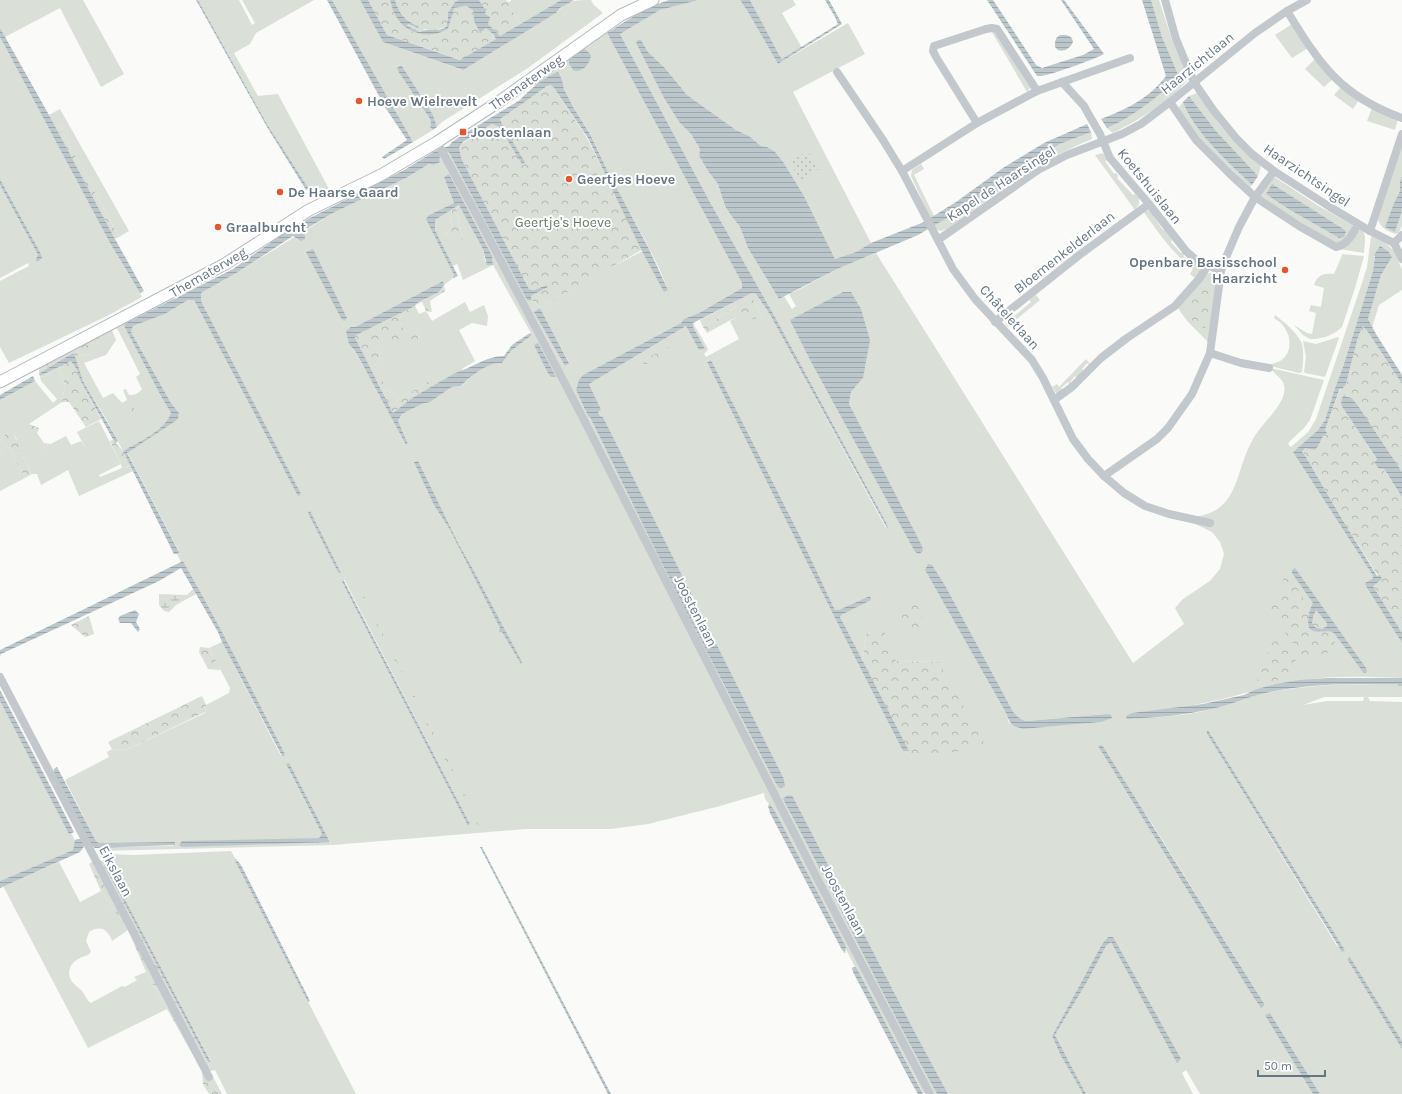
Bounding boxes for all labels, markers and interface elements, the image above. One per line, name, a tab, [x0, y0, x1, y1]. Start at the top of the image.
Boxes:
street label: Haarzichtlaan	[1157, 29, 1237, 98]
street label: Thematerweg	[486, 51, 567, 114]
place label: Hoeve Wielrevelt	[367, 93, 478, 110]
marker: Hoeve Wielrevelt	[354, 96, 364, 106]
place label: Joostenlaan	[471, 124, 551, 141]
marker: Joostenlaan	[458, 127, 468, 137]
street label: Haarzichtsingel	[1260, 140, 1353, 211]
street label: Kapel de Haarsingel	[944, 142, 1059, 225]
street label: Koetshuislaan	[1114, 145, 1185, 227]
place label: Geertjes Hoeve	[577, 171, 675, 188]
marker: Geertjes Hoeve	[564, 174, 574, 184]
place label: De Haarse Gaard	[288, 184, 399, 201]
marker: De Haarse Gaard	[275, 187, 285, 197]
street label: Bloemenkelderlaan	[1010, 208, 1118, 297]
park label: Geertje's Hoeve	[515, 214, 611, 231]
place label: Graalburcht	[226, 219, 307, 236]
marker: Graalburcht	[213, 222, 223, 232]
street label: Thematerweg	[167, 243, 250, 301]
place label: Openbare Basisschool Haarzicht	[1129, 254, 1277, 287]
marker: Openbare Basisschool Haarzicht	[1280, 265, 1290, 275]
street label: Châteletlaan	[976, 281, 1043, 353]
street label: Joostenlaan	[671, 573, 721, 649]
street label: Eikslaan	[95, 843, 136, 900]
street label: Joostenlaan	[818, 862, 869, 938]
scale bar	[1258, 1052, 1325, 1078]
text: 50 m	[1264, 1059, 1292, 1073]

